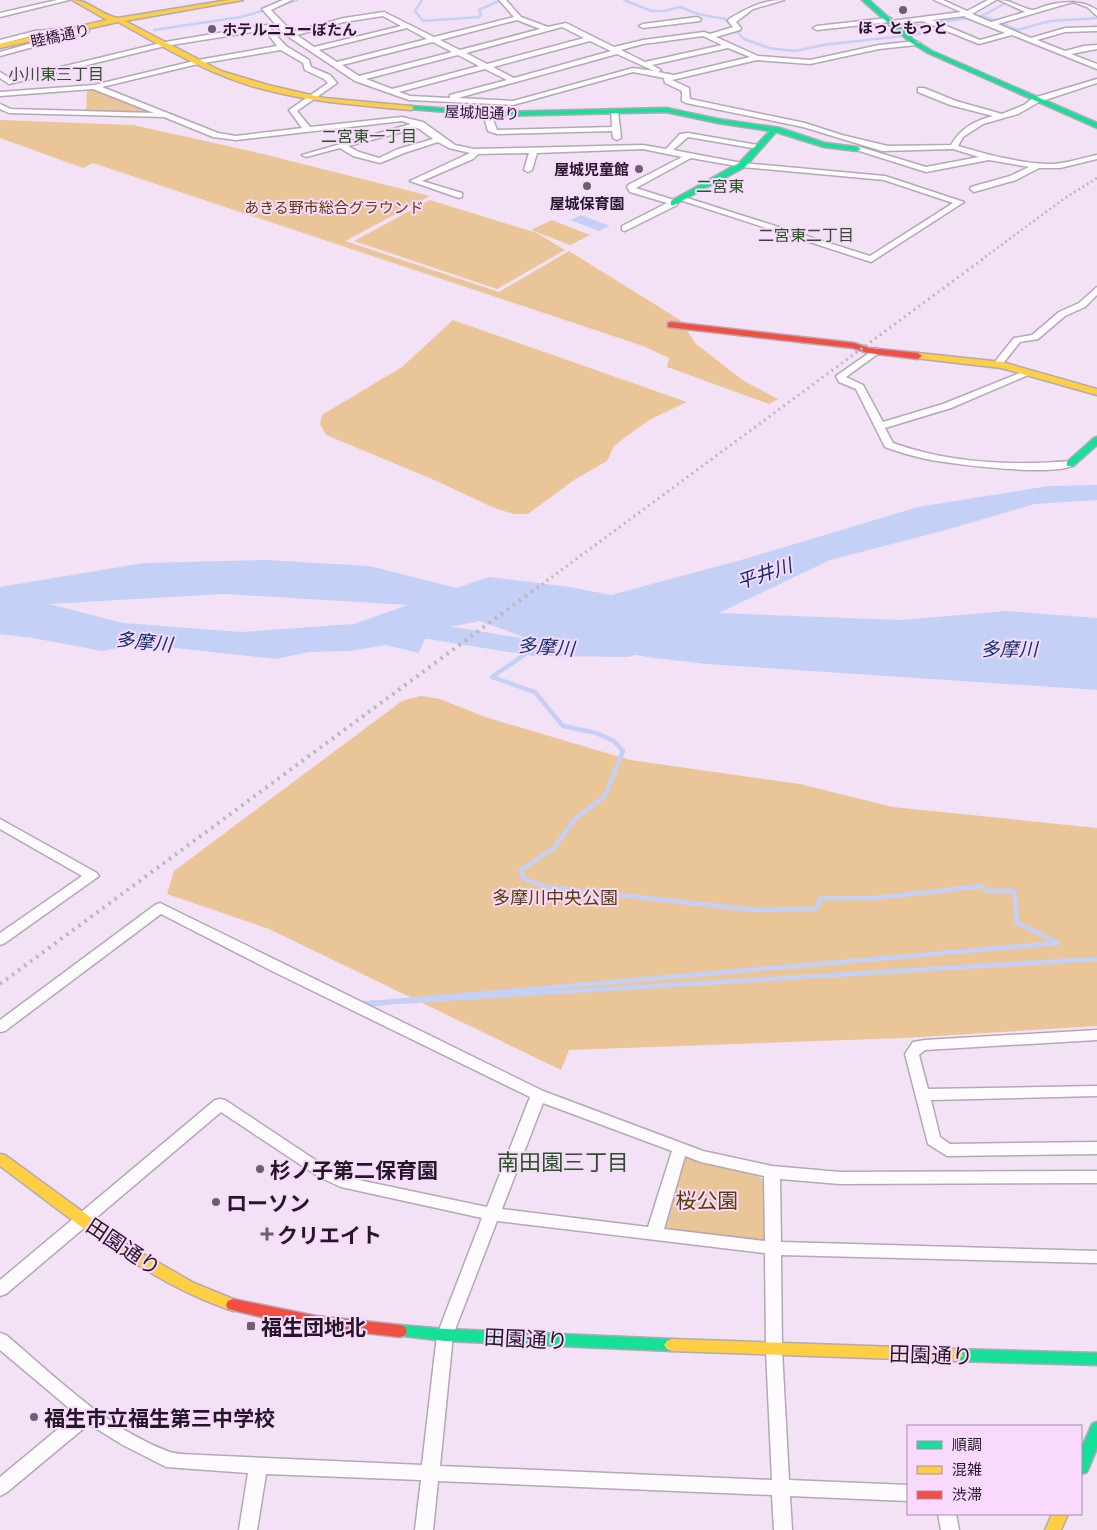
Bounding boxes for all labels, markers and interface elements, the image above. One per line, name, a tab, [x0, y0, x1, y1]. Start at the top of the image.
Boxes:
marker: ほっともっと	[897, 4, 909, 16]
place label: ほっともっと	[858, 18, 948, 36]
street label: 睦橋通り	[29, 20, 91, 50]
place label: ホテルニューぼたん	[222, 20, 357, 38]
marker: ホテルニューぼたん	[206, 23, 218, 35]
district label: 小川東三丁目	[8, 64, 104, 83]
street label: 屋城旭通り	[444, 102, 520, 122]
district label: 二宮東一丁目	[321, 126, 417, 145]
place label: 屋城児童館	[554, 160, 629, 178]
marker: 屋城児童館	[633, 163, 645, 175]
district label: 二宮東	[696, 176, 744, 195]
marker: 屋城保育園	[581, 180, 593, 192]
place label: 屋城保育園	[549, 194, 625, 212]
park label: あきる野市総合グラウンド	[244, 198, 424, 216]
district label: 二宮東二丁目	[758, 225, 854, 244]
water label: 平井川	[733, 552, 797, 593]
water label: 多摩川	[114, 627, 176, 656]
water label: 多摩川	[517, 633, 577, 660]
water label: 多摩川	[980, 637, 1039, 660]
park label: 多摩川中央公園	[492, 886, 618, 908]
district label: 南田園三丁目	[497, 1148, 629, 1174]
place label: 杉ノ子第二保育園	[270, 1157, 438, 1182]
marker: 杉ノ子第二保育園	[254, 1163, 266, 1175]
park label: 桜公園	[676, 1187, 739, 1212]
place label: ローソン	[226, 1190, 310, 1215]
marker: ローソン	[210, 1196, 222, 1208]
street label: 田園通り	[82, 1212, 166, 1280]
place label: クリエイト	[277, 1222, 382, 1247]
marker: クリエイト	[261, 1228, 273, 1240]
place label: 福生団地北	[261, 1314, 366, 1339]
marker: 福生団地北	[245, 1320, 257, 1332]
street label: 田園通り	[483, 1323, 569, 1353]
street label: 田園通り	[889, 1340, 973, 1368]
place label: 福生市立福生第三中学校	[44, 1405, 275, 1430]
marker: 福生市立福生第三中学校	[28, 1411, 40, 1423]
legend	[907, 1425, 1082, 1515]
text: 順調	[952, 1435, 982, 1453]
text: 混雑	[952, 1460, 982, 1478]
text: 渋滞	[952, 1485, 982, 1503]

